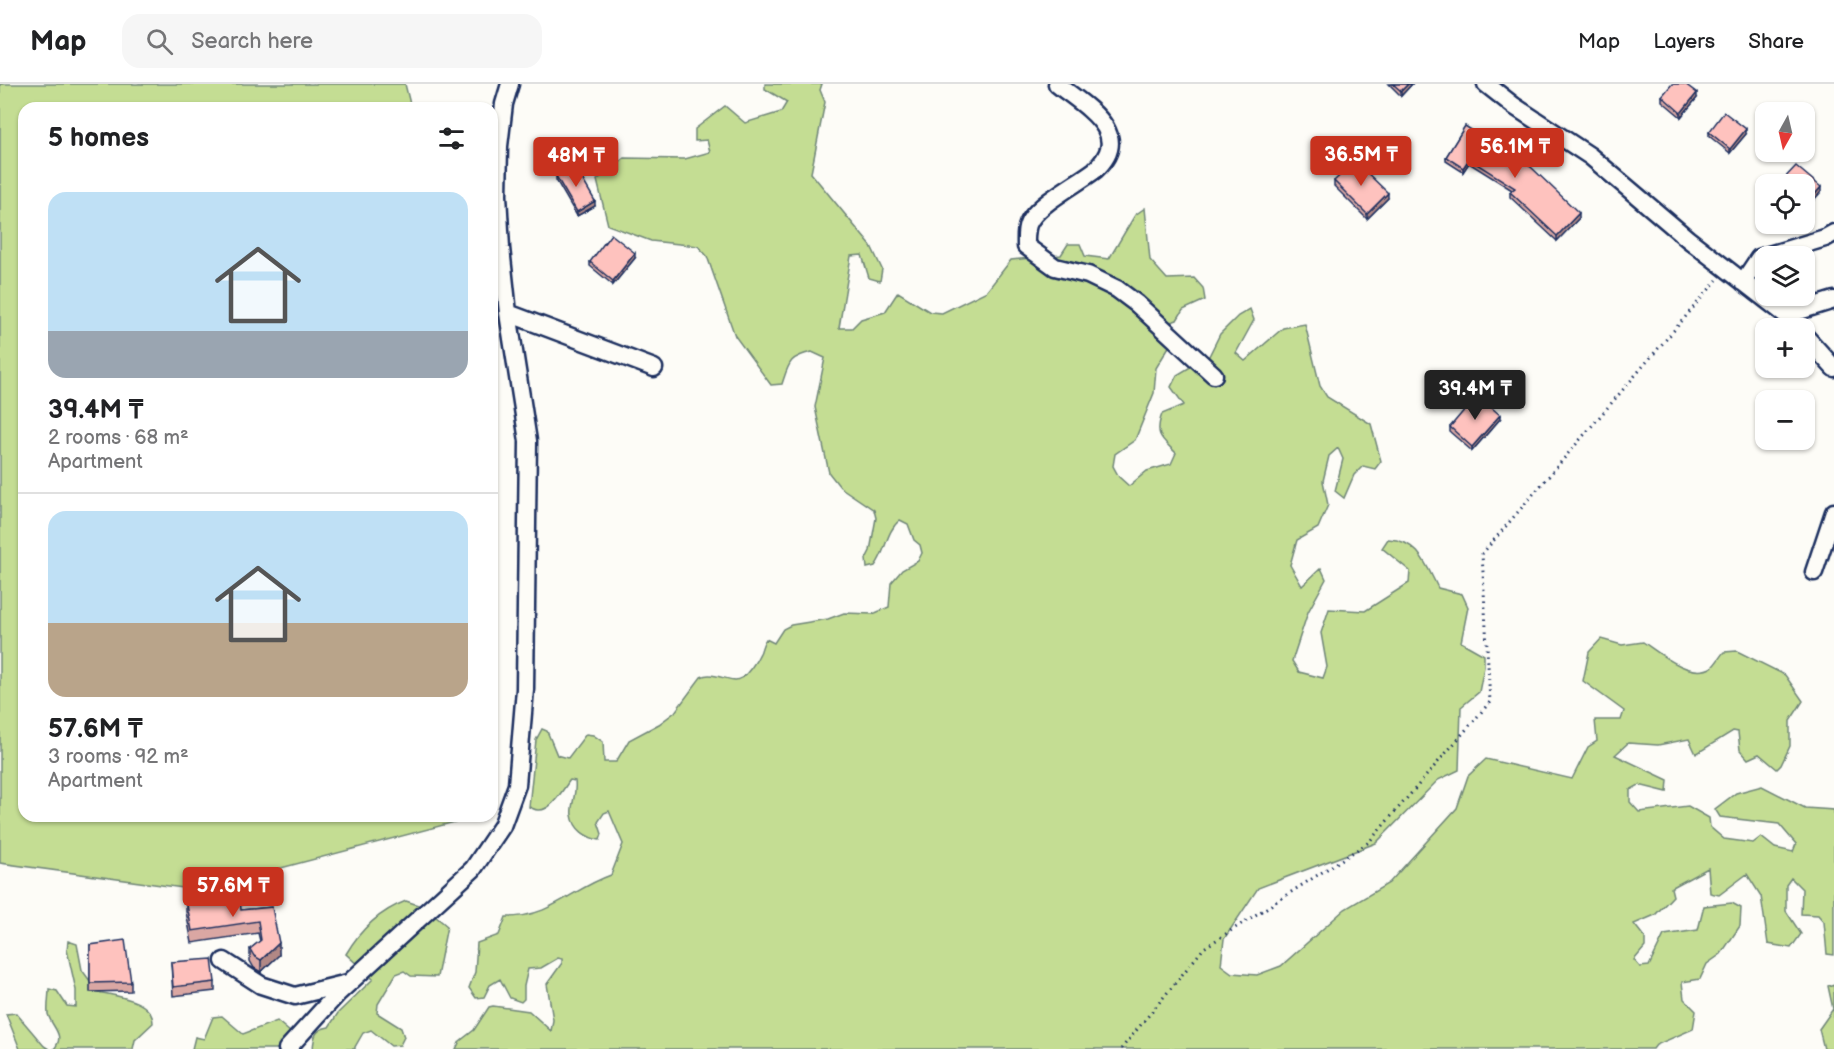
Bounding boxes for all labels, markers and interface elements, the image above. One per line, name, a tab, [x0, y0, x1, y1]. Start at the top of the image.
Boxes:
search box	[122, 14, 542, 68]
text: Map	[30, 25, 86, 58]
icon: search	[143, 25, 176, 58]
text: Search here	[191, 28, 313, 55]
text: Map	[1578, 29, 1620, 54]
text: Layers	[1653, 29, 1715, 54]
text: Share	[1748, 29, 1804, 54]
north arrow	[1755, 102, 1815, 162]
map controls	[1755, 102, 1815, 450]
icon: filters	[435, 122, 468, 155]
text: 5 homes	[48, 123, 149, 154]
pin: 56.1M ₸	[1460, 128, 1570, 179]
text: 56.1M ₸	[1480, 135, 1550, 159]
pin: 36.5M ₸	[1306, 136, 1416, 187]
pin: 48M ₸	[534, 137, 618, 188]
text: 36.5M ₸	[1324, 143, 1398, 167]
text: 48M ₸	[547, 144, 605, 168]
button: locate	[1755, 174, 1815, 234]
icon: home	[204, 231, 312, 339]
button: layers	[1755, 246, 1815, 306]
button: +	[1755, 318, 1815, 378]
pin: 39.4M ₸	[1420, 370, 1530, 421]
text: 39.4M ₸	[1438, 377, 1512, 401]
button: −	[1755, 390, 1815, 450]
text: 39.4M ₸	[48, 395, 143, 426]
text: 2 rooms · 68 m²	[48, 426, 189, 450]
text: Apartment	[48, 450, 143, 474]
icon: home	[204, 550, 312, 658]
text: 57.6M ₸	[48, 714, 142, 745]
text: 3 rooms · 92 m²	[48, 745, 189, 769]
text: Apartment	[48, 769, 143, 793]
pin: 57.6M ₸	[178, 867, 288, 918]
text: 57.6M ₸	[197, 874, 269, 898]

